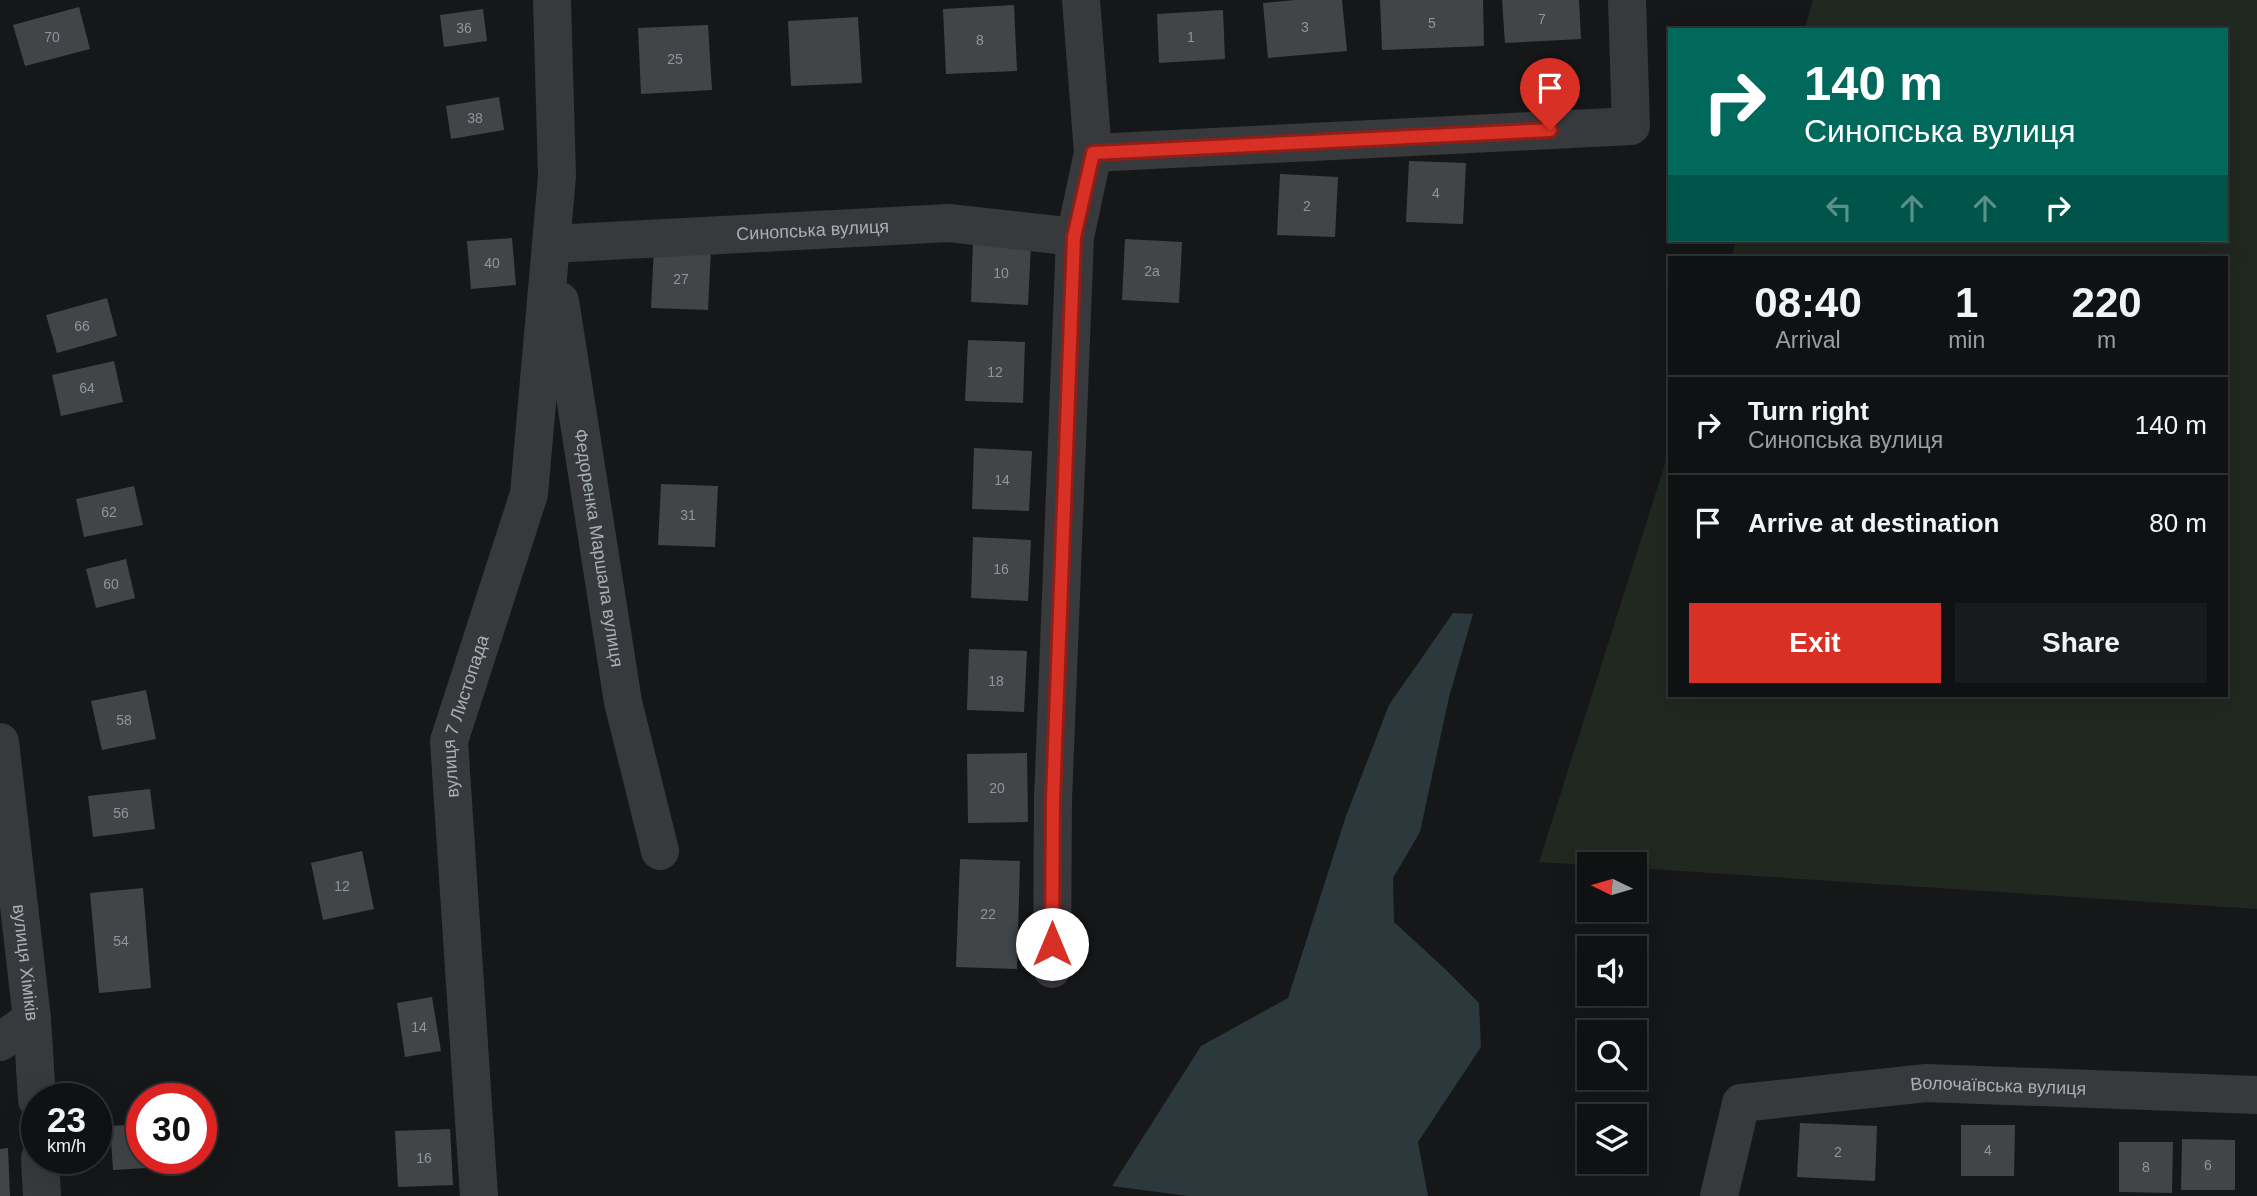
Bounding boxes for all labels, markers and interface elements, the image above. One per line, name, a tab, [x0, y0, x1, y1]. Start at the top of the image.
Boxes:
house number: 7	[1538, 11, 1546, 27]
house number: 5	[1428, 15, 1436, 31]
house number: 3	[1301, 19, 1309, 35]
house number: 36	[456, 20, 472, 36]
house number: 70	[44, 29, 60, 45]
house number: 1	[1187, 29, 1195, 45]
house number: 8	[976, 32, 984, 48]
house number: 25	[667, 51, 683, 67]
icon: right	[1689, 56, 1780, 147]
text: 140 m	[1804, 56, 1943, 110]
pin	[1520, 58, 1580, 130]
icon: arrive	[1531, 69, 1569, 107]
house number: 38	[467, 110, 483, 126]
text: Синопська вулиця	[1804, 113, 2076, 149]
house number: 4	[1432, 185, 1440, 201]
icon: left	[1820, 189, 1858, 227]
icon: ahead	[1893, 189, 1931, 227]
icon: ahead	[1966, 189, 2004, 227]
icon: right	[2039, 189, 2077, 227]
house number: 2	[1303, 198, 1311, 214]
street label: Синопська вулиця	[736, 216, 890, 244]
house number: 40	[484, 255, 500, 271]
house number: 2а	[1144, 263, 1160, 279]
house number: 10	[993, 265, 1009, 281]
house number: 27	[673, 271, 689, 287]
text: 08:40	[1754, 279, 1862, 326]
text: 1	[1955, 279, 1978, 326]
text: 220	[2072, 279, 2142, 326]
house number: 66	[74, 318, 90, 334]
text: Arrival	[1775, 327, 1841, 353]
text: min	[1948, 327, 1985, 353]
text: m	[2097, 327, 2116, 353]
house number: 12	[987, 364, 1003, 380]
house number: 64	[79, 380, 95, 396]
text: Turn right	[1748, 396, 1869, 426]
icon: right	[1689, 406, 1727, 444]
text: 140 m	[2135, 410, 2207, 440]
street label: Федоренка Маршала вулиця	[570, 427, 627, 668]
text: Синопська вулиця	[1748, 427, 1943, 453]
house number: 14	[994, 472, 1010, 488]
house number: 62	[101, 504, 117, 520]
icon: arrive	[1689, 504, 1727, 542]
house number: 31	[680, 507, 696, 523]
text: Arrive at destination	[1748, 508, 1999, 538]
text: 80 m	[2149, 508, 2207, 538]
house number: 16	[993, 561, 1009, 577]
house number: 60	[103, 576, 119, 592]
button: Exit	[1689, 603, 1941, 683]
button: Share	[1955, 603, 2207, 683]
street label: вулиця 7 Листопада	[439, 632, 493, 798]
house number: 18	[988, 673, 1004, 689]
house number: 58	[116, 712, 132, 728]
house number: 20	[989, 780, 1005, 796]
house number: 56	[113, 805, 129, 821]
north arrow	[1577, 852, 1647, 922]
map controls	[1577, 852, 1647, 1174]
house number: 12	[334, 878, 350, 894]
street label: вулиця Хіміків	[9, 903, 42, 1022]
house number: 22	[980, 906, 996, 922]
position arrow	[1015, 907, 1089, 981]
house number: 54	[113, 933, 129, 949]
button: sound	[1577, 936, 1647, 1006]
house number: 14	[411, 1019, 427, 1035]
button: search	[1577, 1020, 1647, 1090]
street label: Волочаївська вулиця	[1909, 1073, 2087, 1099]
speed limit sign: 30	[126, 1083, 217, 1174]
text: 23	[47, 1100, 86, 1139]
button: layers	[1577, 1104, 1647, 1174]
text: km/h	[47, 1136, 86, 1156]
house number: 4	[1984, 1142, 1992, 1158]
house number: 2	[1834, 1144, 1842, 1160]
house number: 16	[416, 1150, 432, 1166]
house number: 6	[2204, 1157, 2212, 1173]
house number: 8	[2142, 1159, 2150, 1175]

